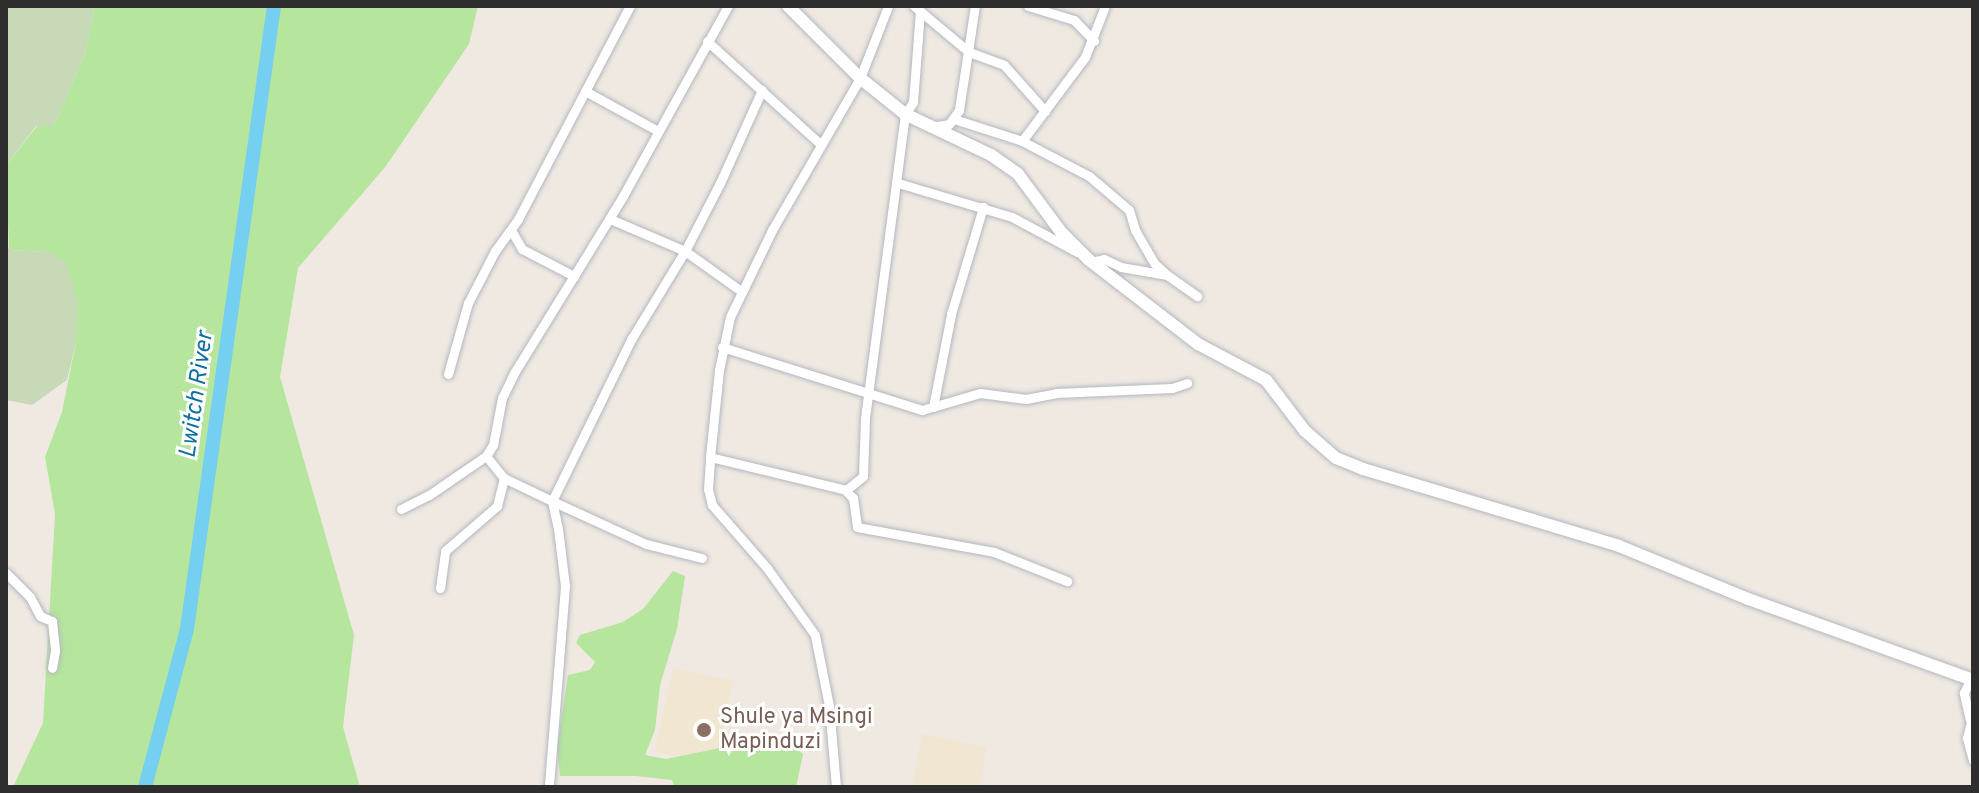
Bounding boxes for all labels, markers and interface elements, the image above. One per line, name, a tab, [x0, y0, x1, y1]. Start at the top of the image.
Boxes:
water label: Lwitch River	[175, 330, 221, 460]
place label: Shule ya Msingi Mapinduzi	[720, 704, 873, 756]
marker: Shule ya Msingi Mapinduzi	[695, 721, 713, 739]

